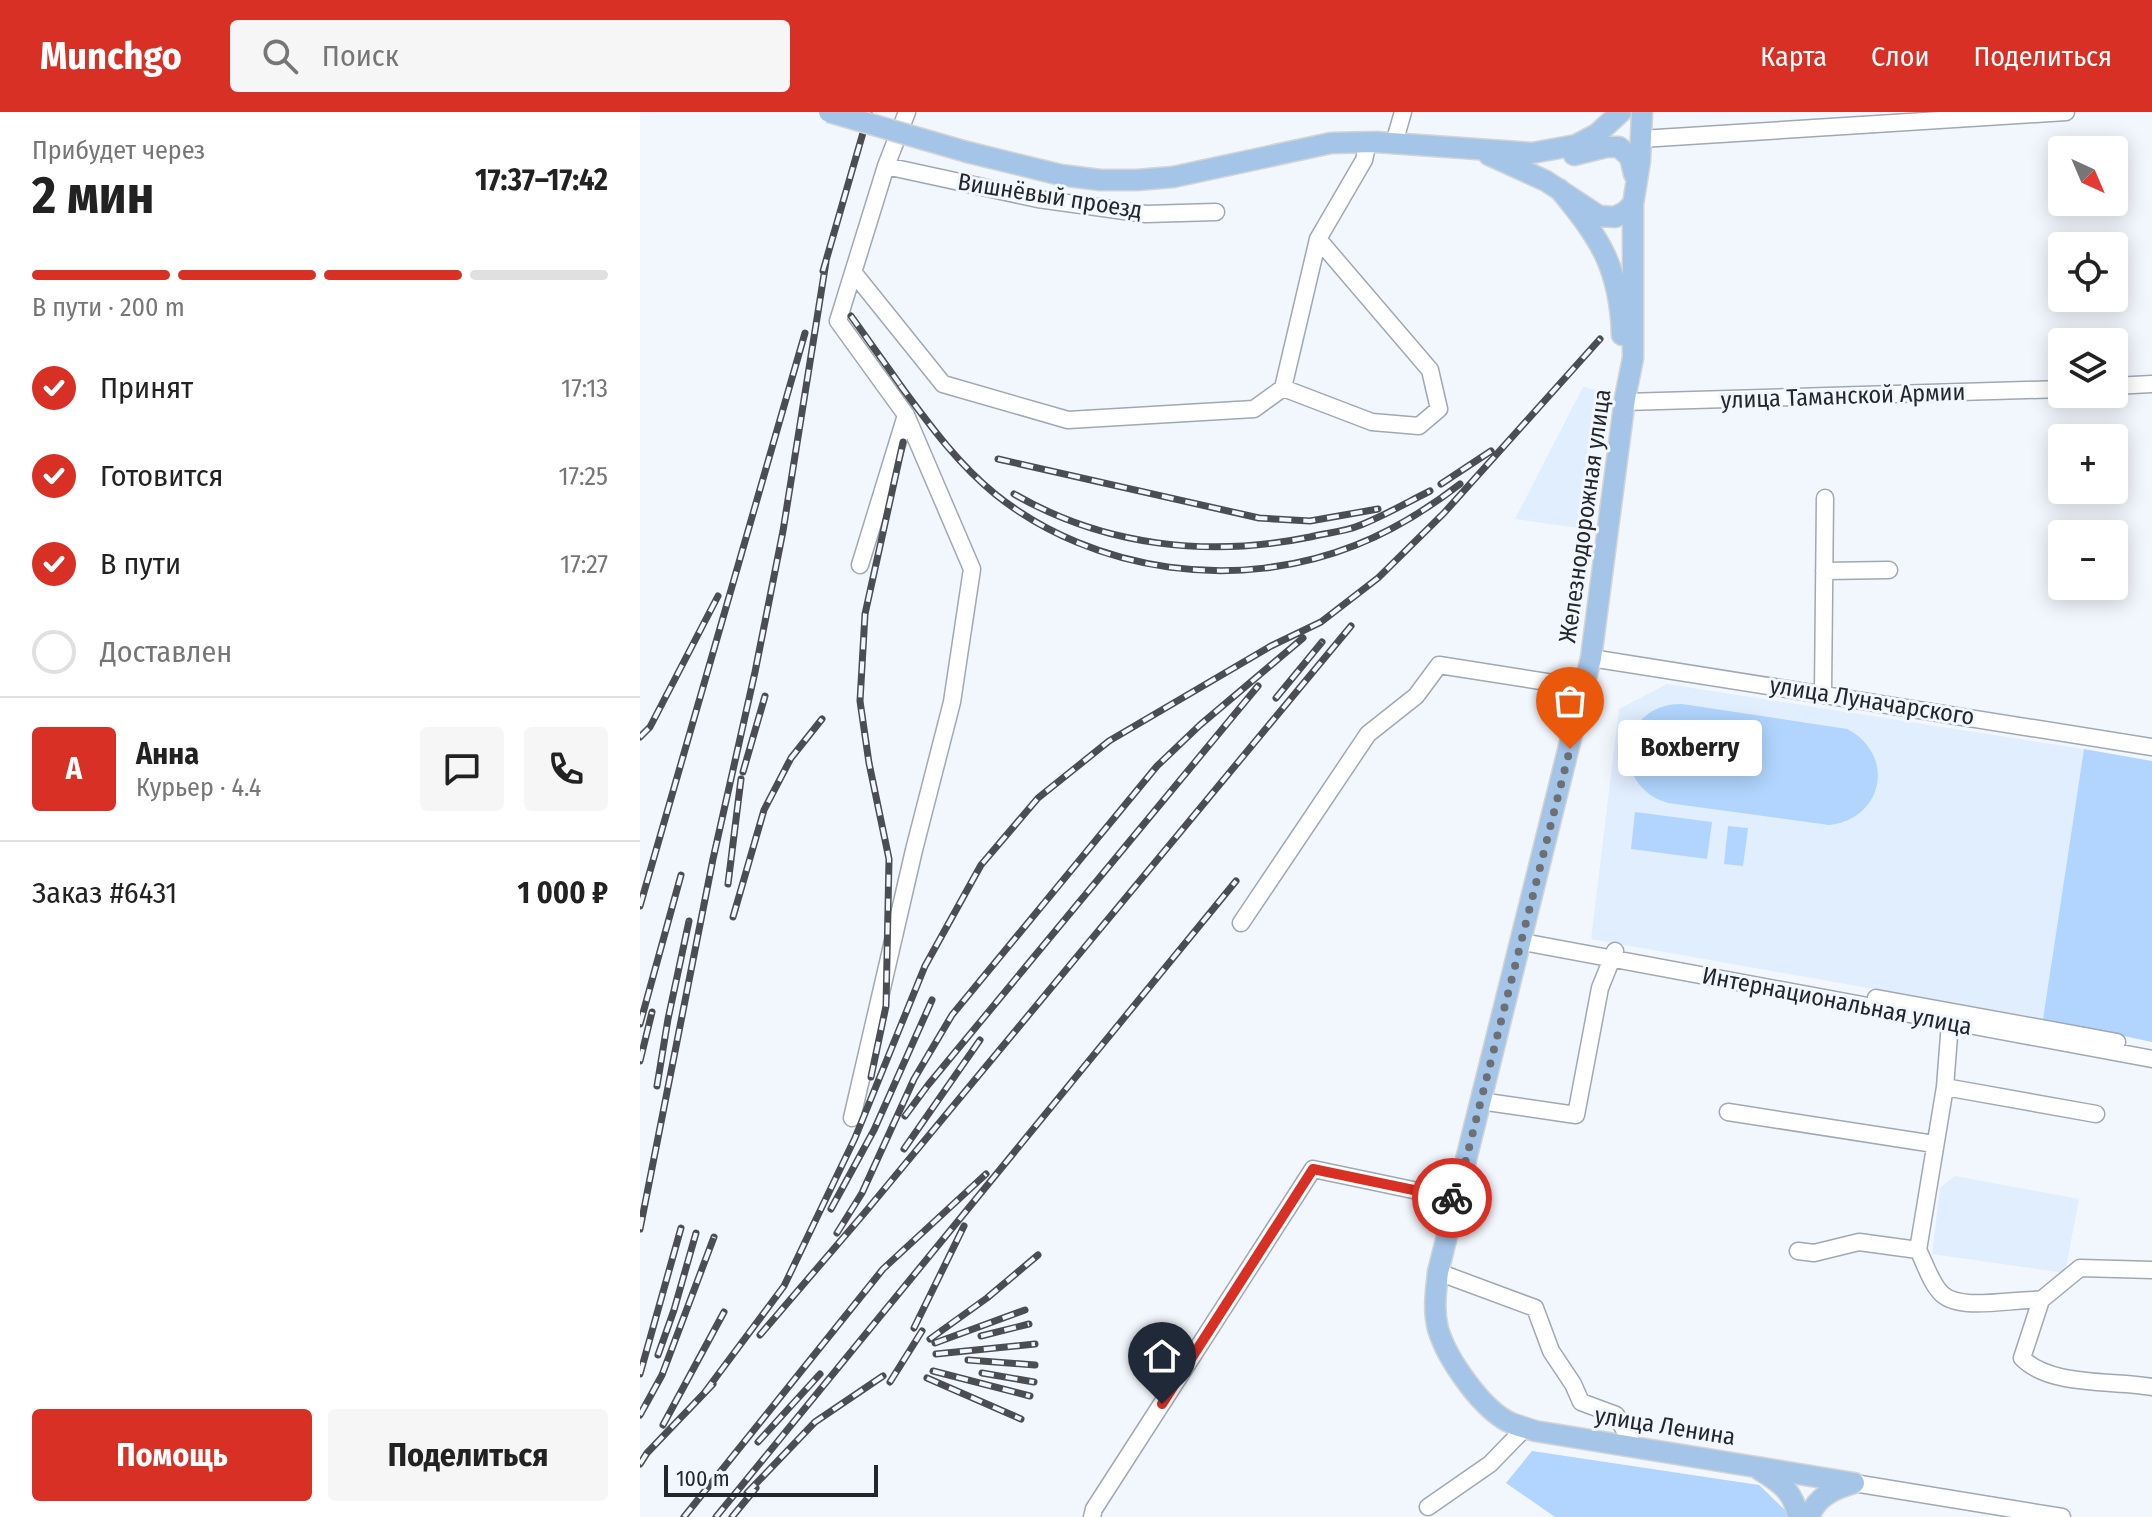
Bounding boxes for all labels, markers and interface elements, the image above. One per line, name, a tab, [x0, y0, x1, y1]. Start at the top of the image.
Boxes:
search box	[230, 20, 790, 92]
text: Munchgo	[40, 33, 182, 79]
icon: search	[258, 34, 302, 78]
text: Поиск	[322, 38, 399, 74]
text: Карта	[1760, 40, 1827, 73]
text: Слои	[1871, 40, 1929, 73]
text: Поделиться	[1973, 40, 2112, 73]
text: Прибудет через	[32, 135, 205, 166]
north arrow	[2048, 136, 2128, 216]
map controls	[2048, 136, 2128, 600]
text: 17:37–17:42	[475, 162, 608, 198]
text: 2 мин	[32, 164, 154, 227]
street label: Вишнёвый проезд	[956, 168, 1144, 224]
button: locate	[2048, 232, 2128, 312]
text: В пути · 200 m	[32, 292, 185, 323]
button: layers	[2048, 328, 2128, 408]
icon: check	[32, 366, 76, 410]
text: Принят	[100, 370, 193, 406]
text: 17:13	[561, 373, 608, 404]
street label: улица Таманской Армии	[1720, 378, 1966, 414]
street label: Железнодорожная улица	[1553, 387, 1617, 645]
button: +	[2048, 424, 2128, 504]
icon: check	[32, 454, 76, 498]
text: Готовится	[100, 458, 223, 494]
text: 17:25	[558, 461, 608, 492]
button: −	[2048, 520, 2128, 600]
icon: check	[32, 542, 76, 586]
text: В пути	[100, 546, 181, 582]
text: 17:27	[560, 549, 608, 580]
text: Доставлен	[100, 634, 232, 670]
pin	[1536, 667, 1604, 749]
street label: улица Луначарского	[1768, 671, 1976, 731]
icon: bag	[1548, 679, 1592, 723]
callout: Boxberry	[1618, 721, 1762, 777]
button: chat	[420, 727, 504, 811]
button: phone	[524, 727, 608, 811]
text: Boxberry	[1641, 732, 1739, 763]
text: Анна	[136, 736, 199, 772]
text: А	[66, 751, 82, 787]
text: Курьер · 4.4	[136, 772, 261, 803]
text: Заказ #6431	[32, 875, 177, 911]
text: 1 000 ₽	[517, 875, 608, 911]
street label: Интернациональная улица	[1700, 961, 1974, 1041]
courier	[1412, 1158, 1492, 1238]
icon: bike	[1430, 1176, 1474, 1220]
pin	[1128, 1322, 1196, 1404]
icon: home	[1140, 1334, 1184, 1378]
street label: улица Ленина	[1593, 1401, 1737, 1451]
button: Помощь	[32, 1409, 312, 1501]
button: Поделиться	[328, 1409, 608, 1501]
scale bar	[664, 1461, 878, 1497]
text: 100 m	[676, 1465, 730, 1492]

